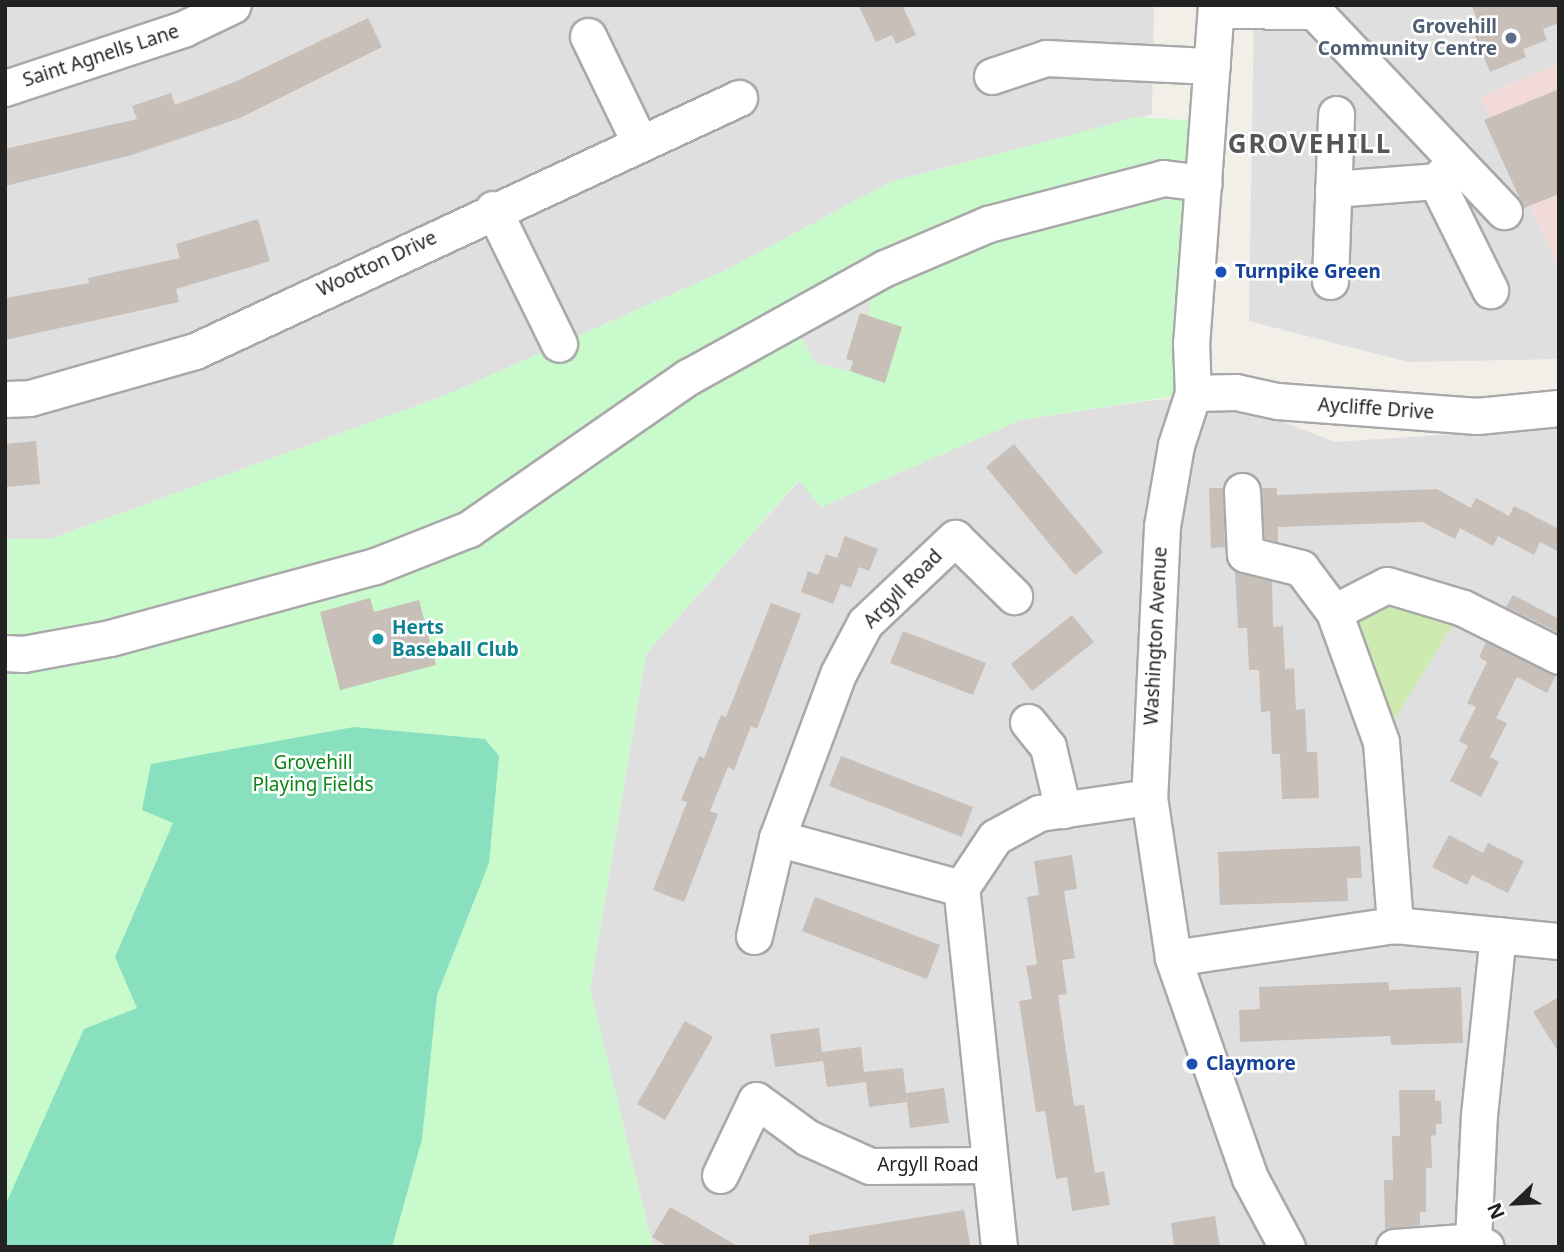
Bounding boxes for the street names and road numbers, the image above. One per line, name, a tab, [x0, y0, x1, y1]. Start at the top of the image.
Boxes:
street label: Saint Agnells Lane	[20, 20, 182, 92]
street label: Wootton Drive	[314, 226, 440, 302]
street label: Aycliffe Drive	[1317, 394, 1435, 424]
street label: Argyll Road	[859, 545, 947, 633]
street label: Washington Avenue	[1140, 546, 1172, 726]
street label: Argyll Road	[877, 1154, 979, 1176]

